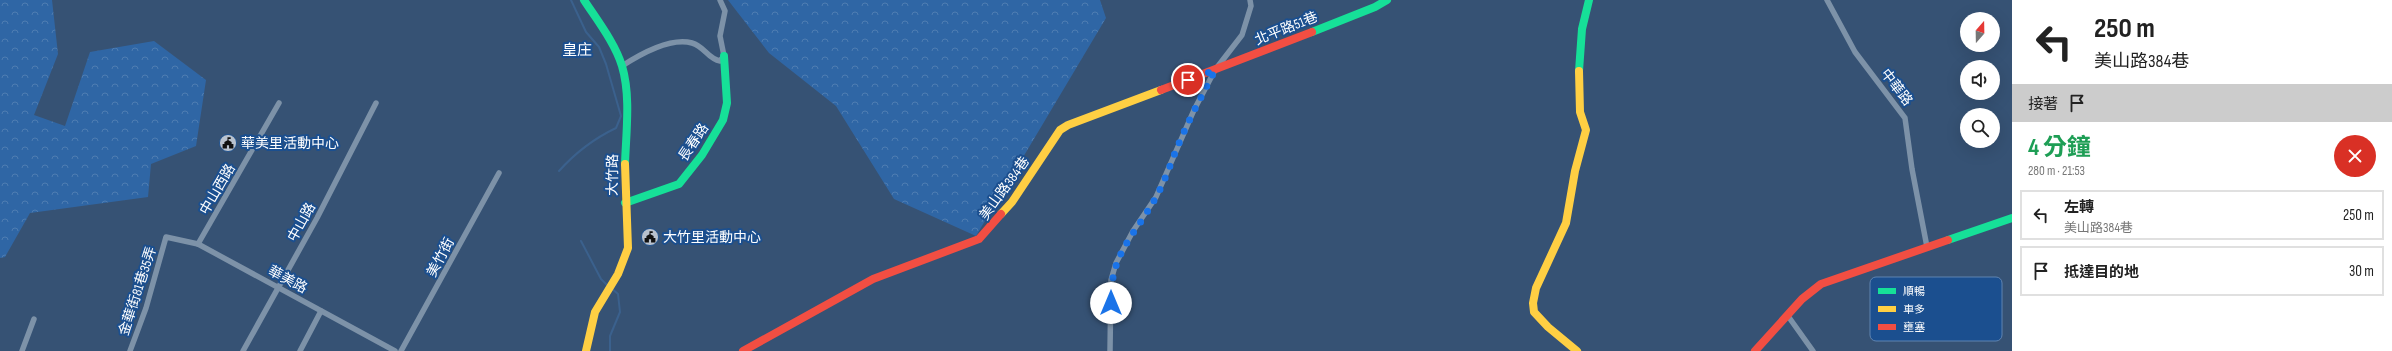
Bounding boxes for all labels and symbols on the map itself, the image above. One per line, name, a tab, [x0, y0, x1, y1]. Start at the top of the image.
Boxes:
street label: 北平路51巷	[1252, 8, 1320, 49]
north arrow	[1960, 12, 2000, 52]
district label: 皇庄	[562, 41, 592, 60]
pin	[1171, 63, 1205, 97]
street label: 中華路	[1877, 66, 1916, 109]
street label: 長春路	[675, 120, 712, 164]
public building icon: 華美里活動中心	[218, 133, 238, 153]
place label: 華美里活動中心	[241, 135, 339, 152]
street label: 美山路384巷	[976, 153, 1033, 223]
street label: 大竹路	[604, 154, 621, 196]
street label: 中山西路	[196, 161, 239, 218]
street label: 中山路	[284, 200, 319, 245]
public building icon: 大竹里活動中心	[640, 227, 660, 247]
place label: 大竹里活動中心	[663, 229, 761, 246]
street label: 美竹街	[423, 235, 458, 280]
street label: 金華街81巷35弄	[115, 245, 160, 338]
street label: 華美路	[265, 262, 310, 297]
legend	[1870, 277, 2002, 341]
position arrow	[1090, 282, 1132, 324]
text: 順暢	[1903, 285, 1925, 298]
text: 車多	[1903, 303, 1925, 316]
text: 壅塞	[1903, 321, 1925, 334]

